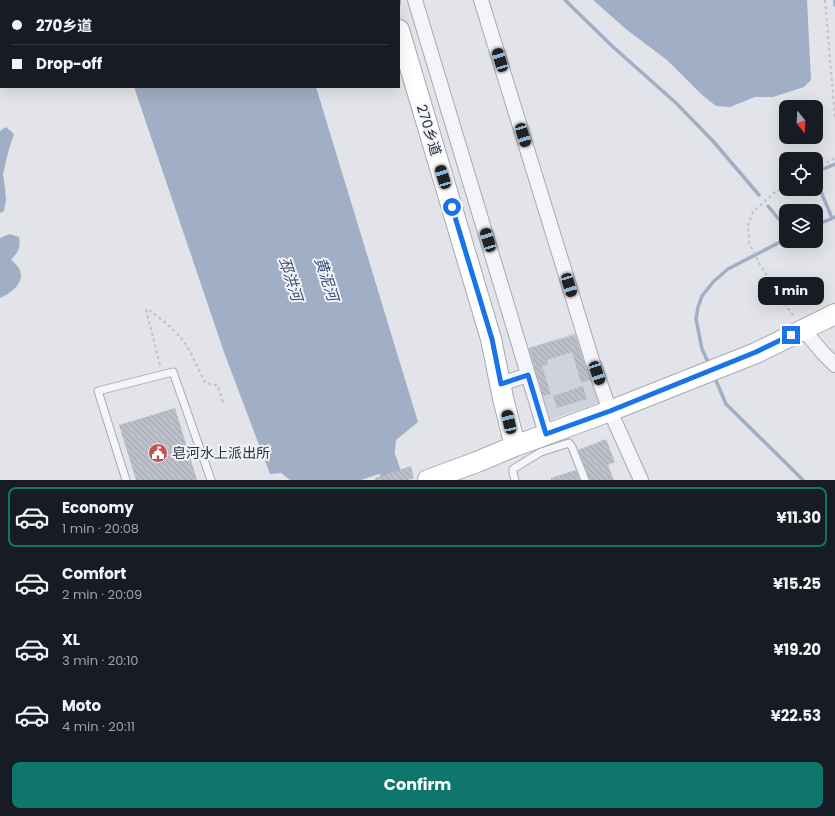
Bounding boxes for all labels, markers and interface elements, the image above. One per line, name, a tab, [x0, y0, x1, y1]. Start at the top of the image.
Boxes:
text: 270乡道	[36, 15, 92, 36]
car	[491, 47, 509, 73]
text: Drop-off	[36, 53, 102, 74]
north arrow	[779, 100, 823, 144]
map controls	[779, 100, 823, 248]
street label: 270乡道	[412, 102, 446, 158]
car	[514, 122, 532, 148]
button: locate	[779, 152, 823, 196]
car	[434, 164, 452, 190]
route start	[443, 198, 461, 216]
button: layers	[779, 204, 823, 248]
car	[479, 227, 497, 253]
water label: 邳洪河	[274, 254, 309, 306]
water label: 黄泥河	[310, 254, 345, 306]
car	[560, 272, 578, 298]
callout: 1 min	[758, 277, 824, 305]
text: 1 min	[774, 281, 808, 300]
route end	[782, 326, 800, 344]
car	[587, 360, 607, 386]
car	[500, 409, 518, 435]
public building icon: 皂河水上派出所	[147, 442, 169, 464]
place label: 皂河水上派出所	[172, 443, 270, 463]
text: Economy	[62, 497, 134, 518]
icon: car	[14, 499, 50, 535]
text: ¥11.30	[777, 507, 821, 528]
text: 1 min · 20:08	[62, 519, 139, 538]
text: Comfort	[62, 563, 126, 584]
icon: car	[14, 565, 50, 601]
text: ¥15.25	[773, 573, 821, 594]
text: 2 min · 20:09	[62, 585, 142, 604]
text: XL	[62, 629, 80, 650]
icon: car	[14, 631, 50, 667]
text: ¥19.20	[773, 639, 821, 660]
text: 3 min · 20:10	[62, 651, 138, 670]
text: Moto	[62, 695, 101, 716]
icon: car	[14, 697, 50, 733]
text: ¥22.53	[771, 705, 821, 726]
text: 4 min · 20:11	[62, 717, 135, 736]
button: Confirm	[12, 762, 823, 808]

